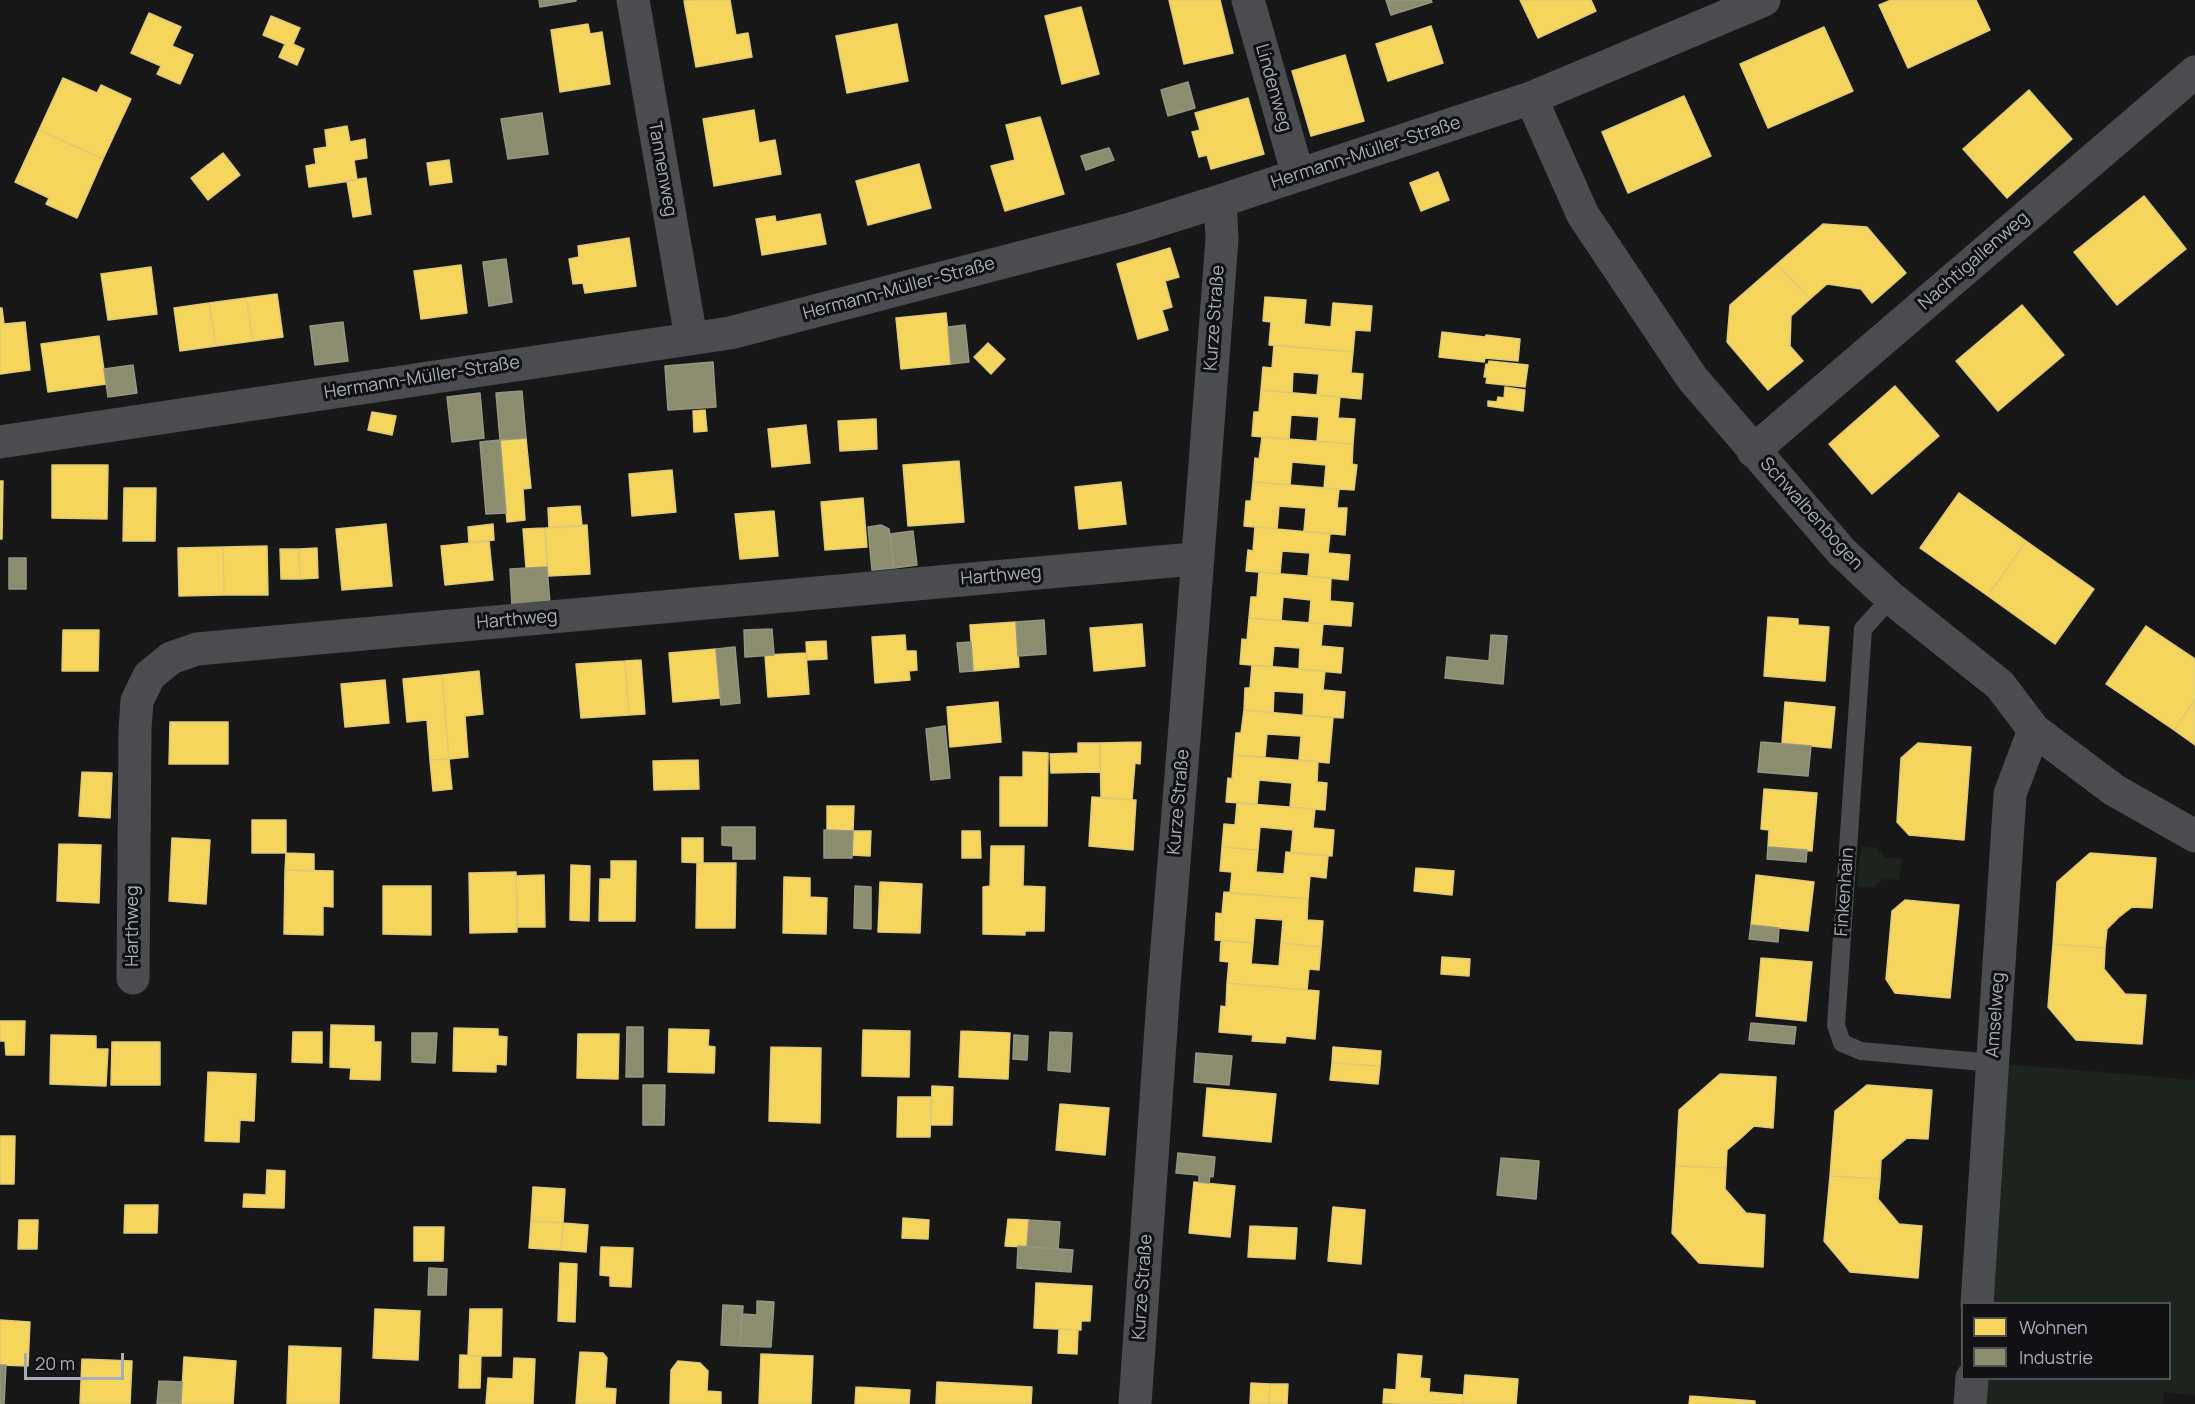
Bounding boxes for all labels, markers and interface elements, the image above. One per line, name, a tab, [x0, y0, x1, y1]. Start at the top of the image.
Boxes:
street label: Lindenweg	[1250, 42, 1296, 134]
street label: Hermann-Müller-Straße	[1268, 112, 1464, 194]
street label: Tannenweg	[643, 120, 681, 218]
street label: Nachtigallenweg	[1914, 207, 2034, 315]
street label: Hermann-Müller-Straße	[801, 253, 997, 325]
street label: Kurze Straße	[1201, 264, 1229, 372]
street label: Hermann-Müller-Straße	[322, 352, 522, 404]
street label: Schwalbenbogen	[1755, 453, 1867, 575]
street label: Harthweg	[960, 562, 1042, 590]
street label: Harthweg	[476, 606, 558, 634]
street label: Kurze Straße	[1164, 748, 1194, 856]
street label: Finkenhain	[1831, 847, 1859, 937]
street label: Harthweg	[122, 885, 144, 967]
street label: Amselweg	[1982, 972, 2010, 1058]
street label: Kurze Straße	[1129, 1233, 1157, 1341]
legend	[1961, 1302, 2171, 1380]
text: Wohnen	[2019, 1315, 2088, 1339]
scale bar	[27, 1341, 128, 1379]
text: Industrie	[2019, 1345, 2093, 1369]
text: 20 m	[35, 1351, 75, 1375]

